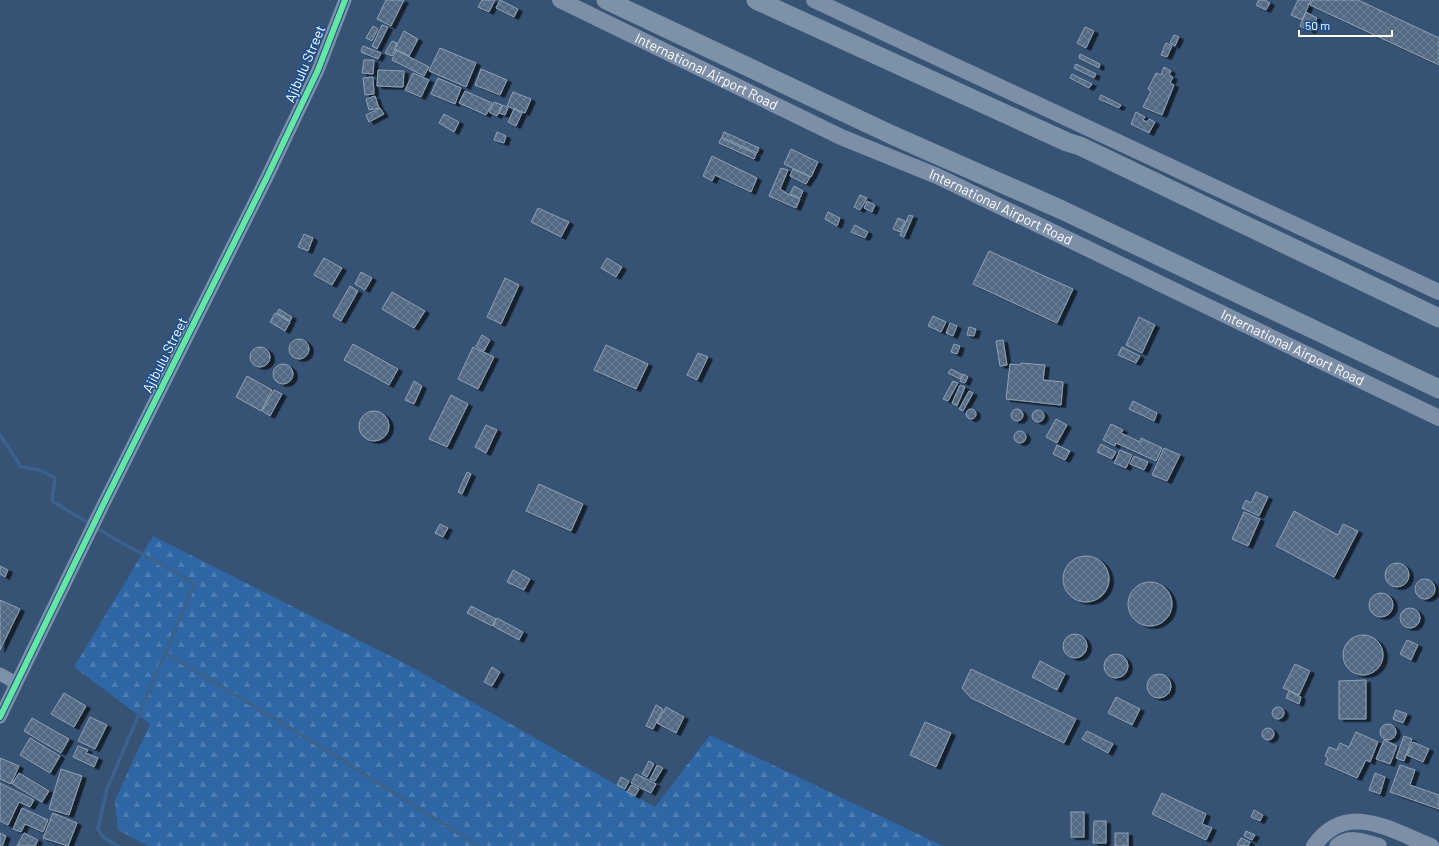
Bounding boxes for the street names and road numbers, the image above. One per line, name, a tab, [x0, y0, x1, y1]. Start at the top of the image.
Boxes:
street label: Ajibulu Street	[281, 23, 328, 105]
street label: International Airport Road	[632, 29, 781, 113]
street label: International Airport Road	[927, 165, 1075, 248]
street label: International Airport Road	[1218, 305, 1367, 389]
street label: Ajibulu Street	[138, 314, 191, 395]

